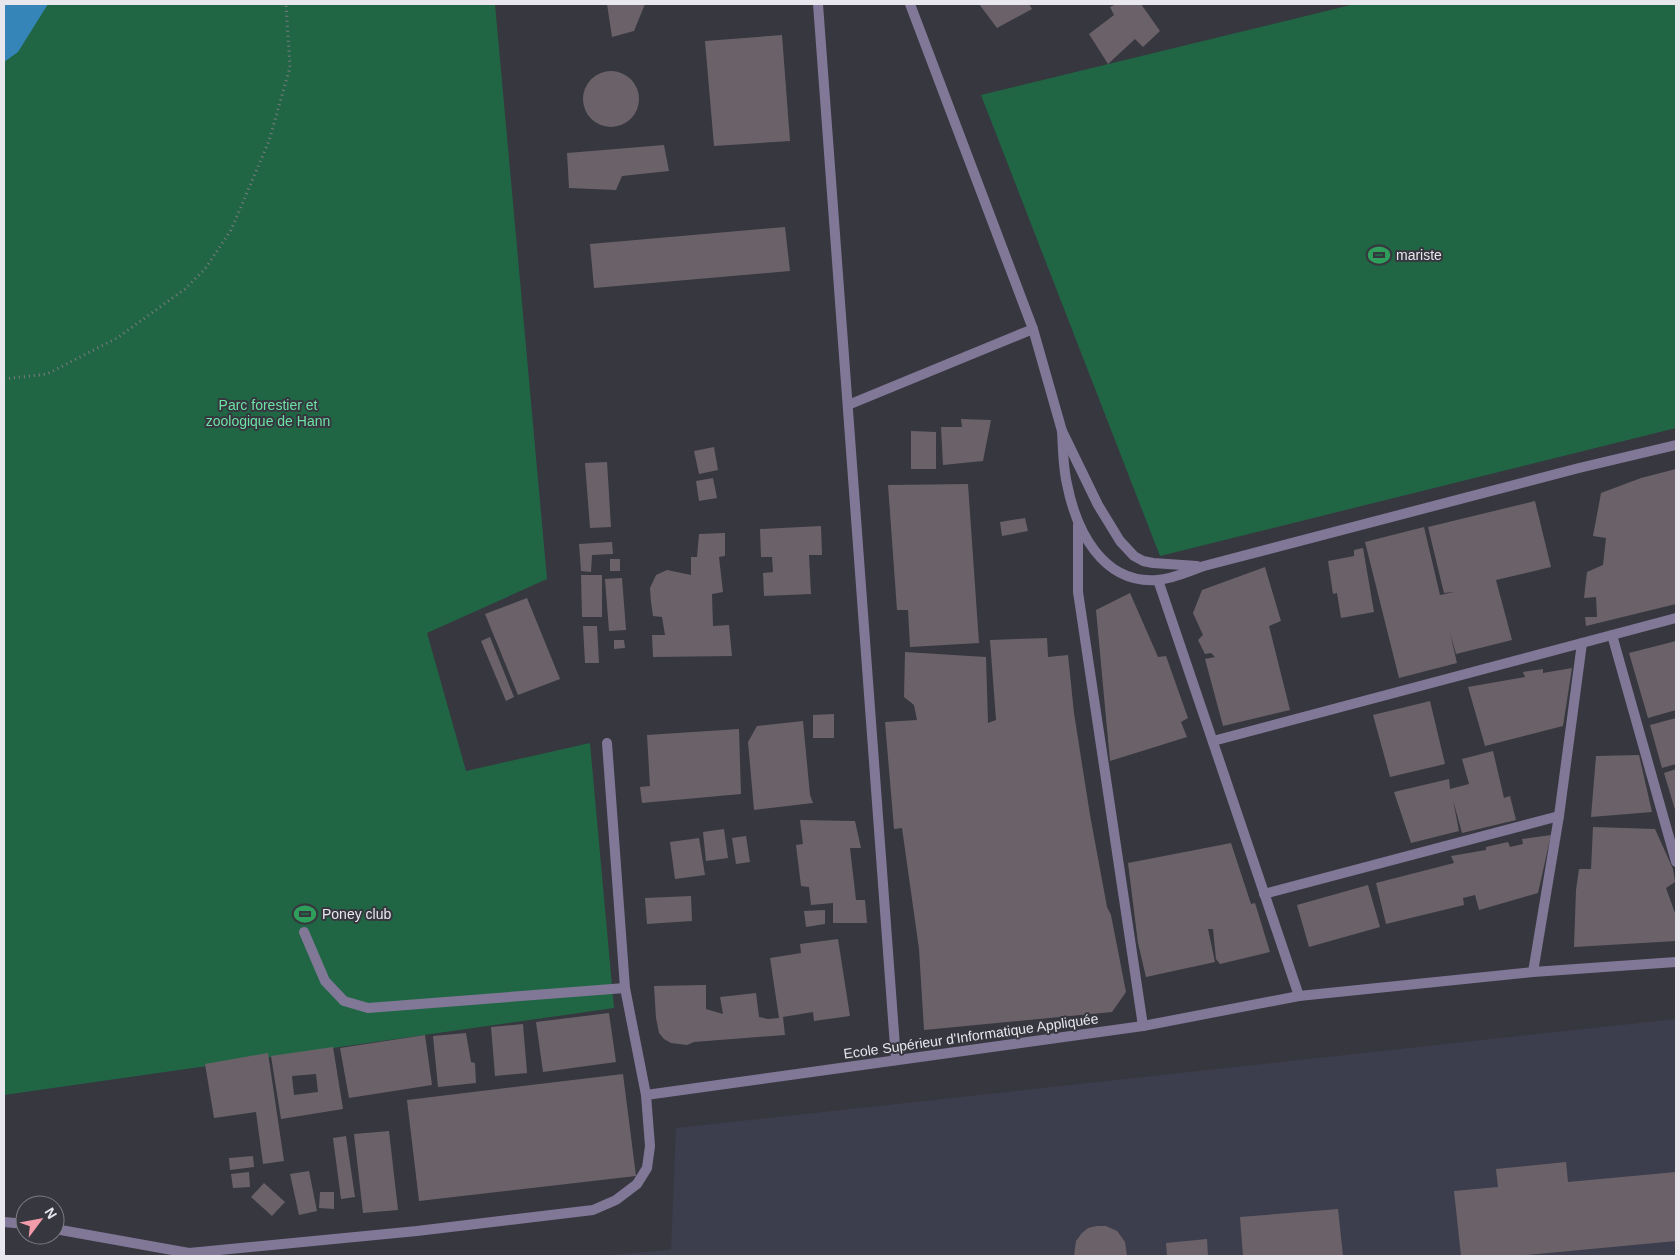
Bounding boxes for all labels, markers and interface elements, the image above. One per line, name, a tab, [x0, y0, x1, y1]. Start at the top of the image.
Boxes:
sports icon: mariste	[1366, 242, 1392, 268]
place label: mariste	[1396, 247, 1442, 263]
park label: Parc forestier et zoologique de Hann	[206, 397, 330, 429]
sports icon: Poney club	[292, 901, 318, 927]
place label: Poney club	[322, 906, 391, 922]
street label: Ecole Supérieur d'Informatique Appliquée	[843, 1010, 1100, 1062]
north arrow	[15, 1195, 65, 1245]
text: N	[42, 1205, 60, 1222]

